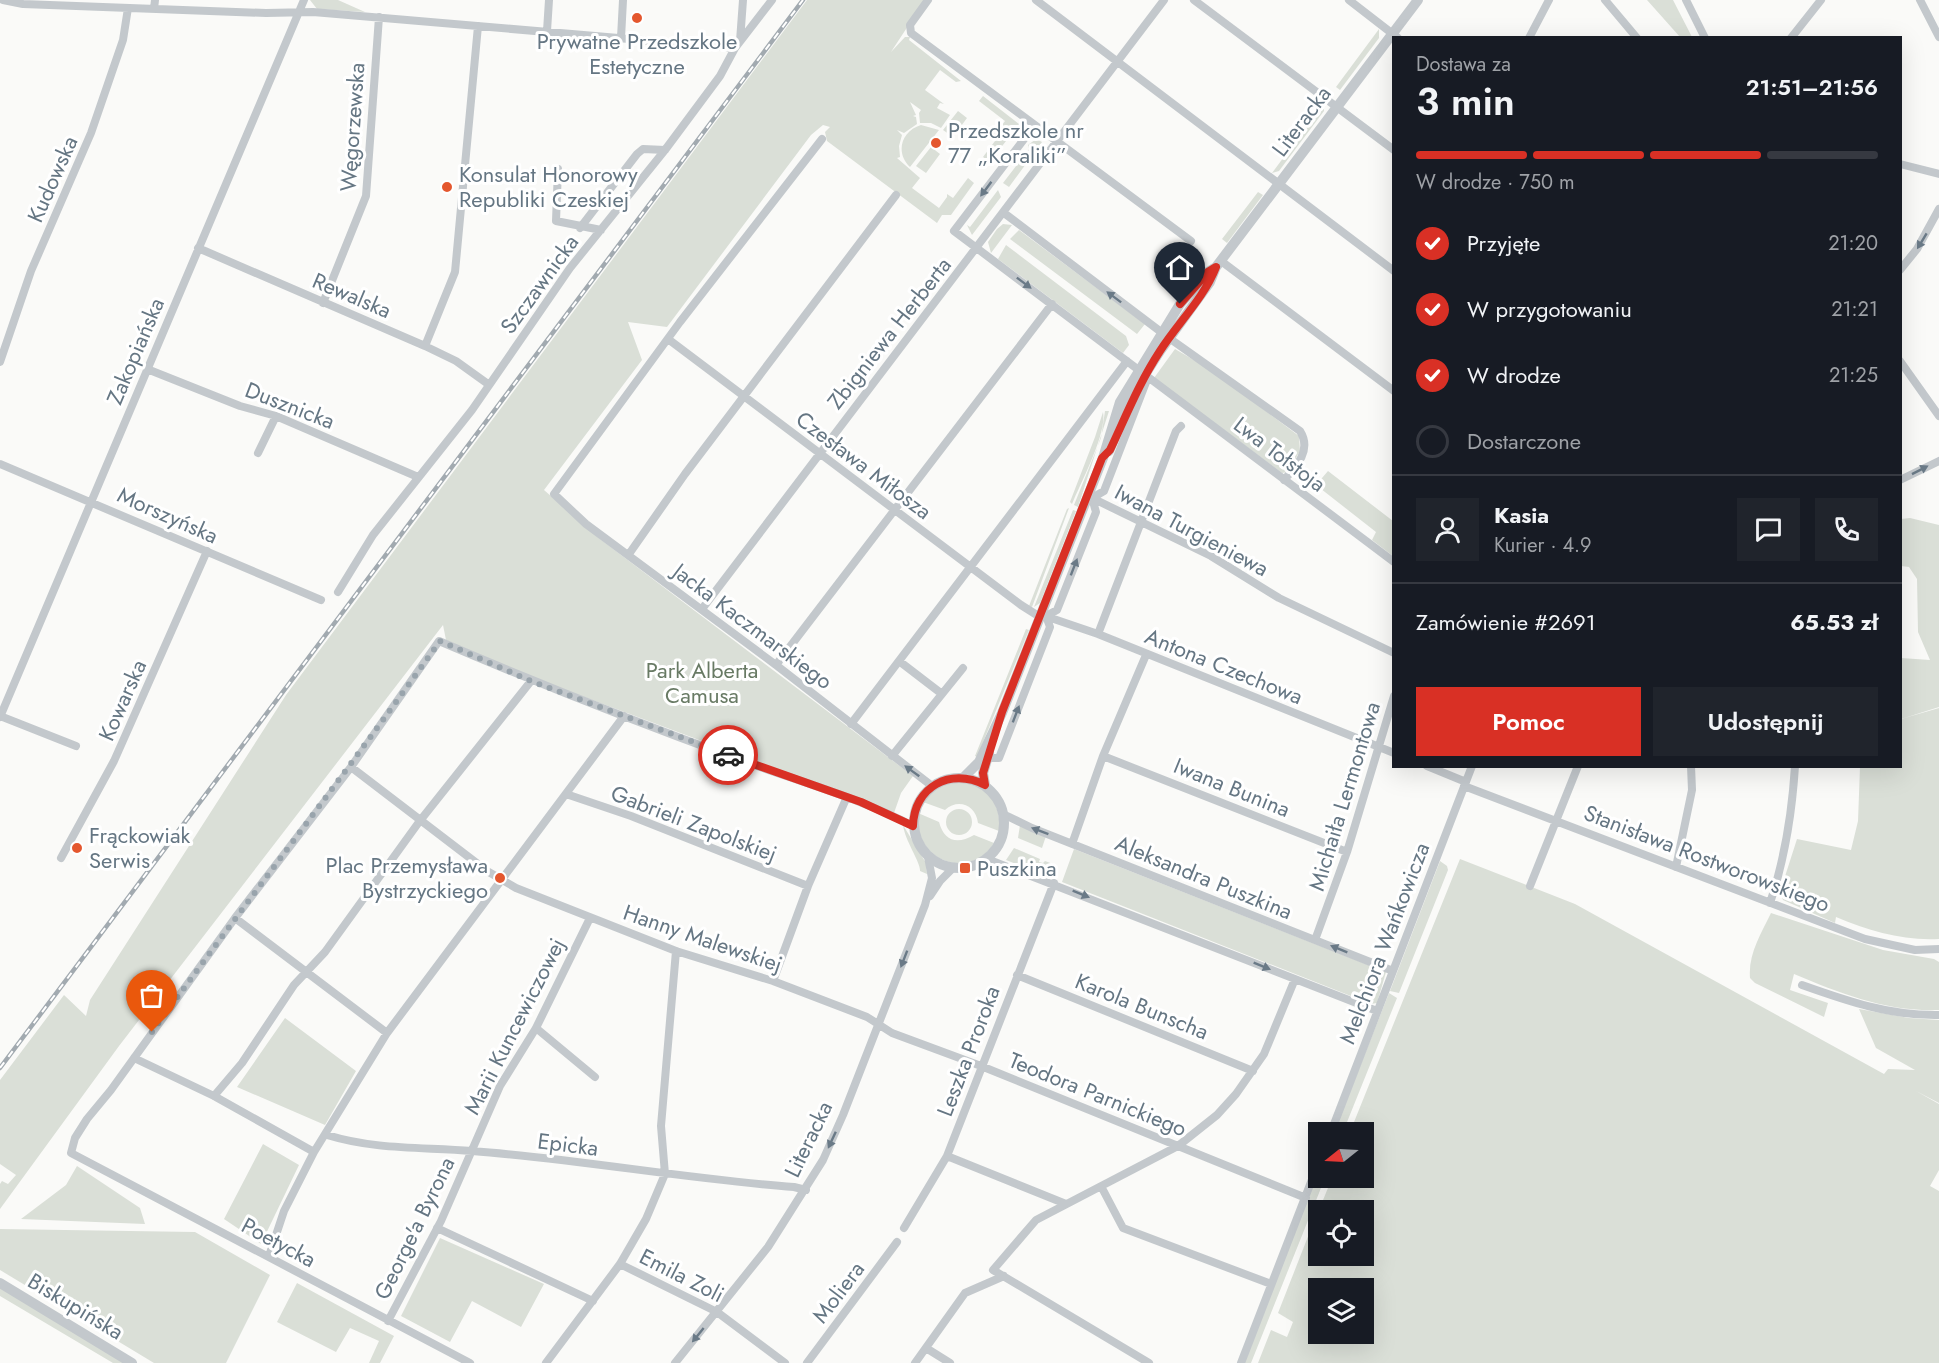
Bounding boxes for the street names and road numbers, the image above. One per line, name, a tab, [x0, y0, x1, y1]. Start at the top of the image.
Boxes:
street label: Węgorzewska	[332, 62, 372, 192]
street label: Literacka	[1264, 79, 1338, 163]
street label: Kudowska	[19, 131, 85, 227]
street label: Szczawnicka	[492, 228, 586, 340]
street label: Zbigniewa Herberta	[819, 250, 959, 416]
street label: Rewalska	[308, 264, 396, 326]
street label: Zakopiańska	[98, 293, 172, 409]
street label: Dusznicka	[241, 373, 339, 437]
street label: Czesława Miłosza	[789, 403, 939, 527]
street label: Lwa Tołstoja	[1227, 409, 1333, 499]
street label: Iwana Turgieniewa	[1109, 476, 1275, 584]
street label: Morszyńska	[113, 479, 223, 551]
street label: Jacka Kaczmarskiego	[664, 554, 839, 697]
street label: Antona Czechowa	[1140, 620, 1308, 712]
street label: Kowarska	[90, 654, 154, 746]
street label: Michaiła Lermontowa	[1300, 698, 1388, 894]
street label: Iwana Bunina	[1169, 749, 1295, 825]
street label: Gabrieli Zapolskiej	[606, 777, 782, 869]
street label: Stanisława Rostworowskiego	[1579, 796, 1835, 920]
street label: Aleksandra Puszkina	[1111, 827, 1297, 927]
street label: Melchiora Wańkowicza	[1331, 838, 1437, 1048]
street label: Hanny Malewskiej	[619, 896, 787, 980]
street label: Marii Kuncewiczowej	[456, 932, 572, 1120]
street label: Karola Bunscha	[1070, 965, 1214, 1047]
street label: Leszka Proroka	[928, 981, 1008, 1121]
street label: Teodora Parnickiego	[1004, 1044, 1192, 1144]
street label: Literacka	[776, 1096, 840, 1182]
street label: Epicka	[536, 1124, 600, 1164]
street label: George'a Byrona	[366, 1151, 462, 1305]
street label: Poetycka	[236, 1209, 322, 1275]
street label: Emila Zoli	[634, 1240, 730, 1310]
street label: Moliera	[804, 1254, 872, 1330]
street label: Biskupińska	[22, 1265, 130, 1347]

